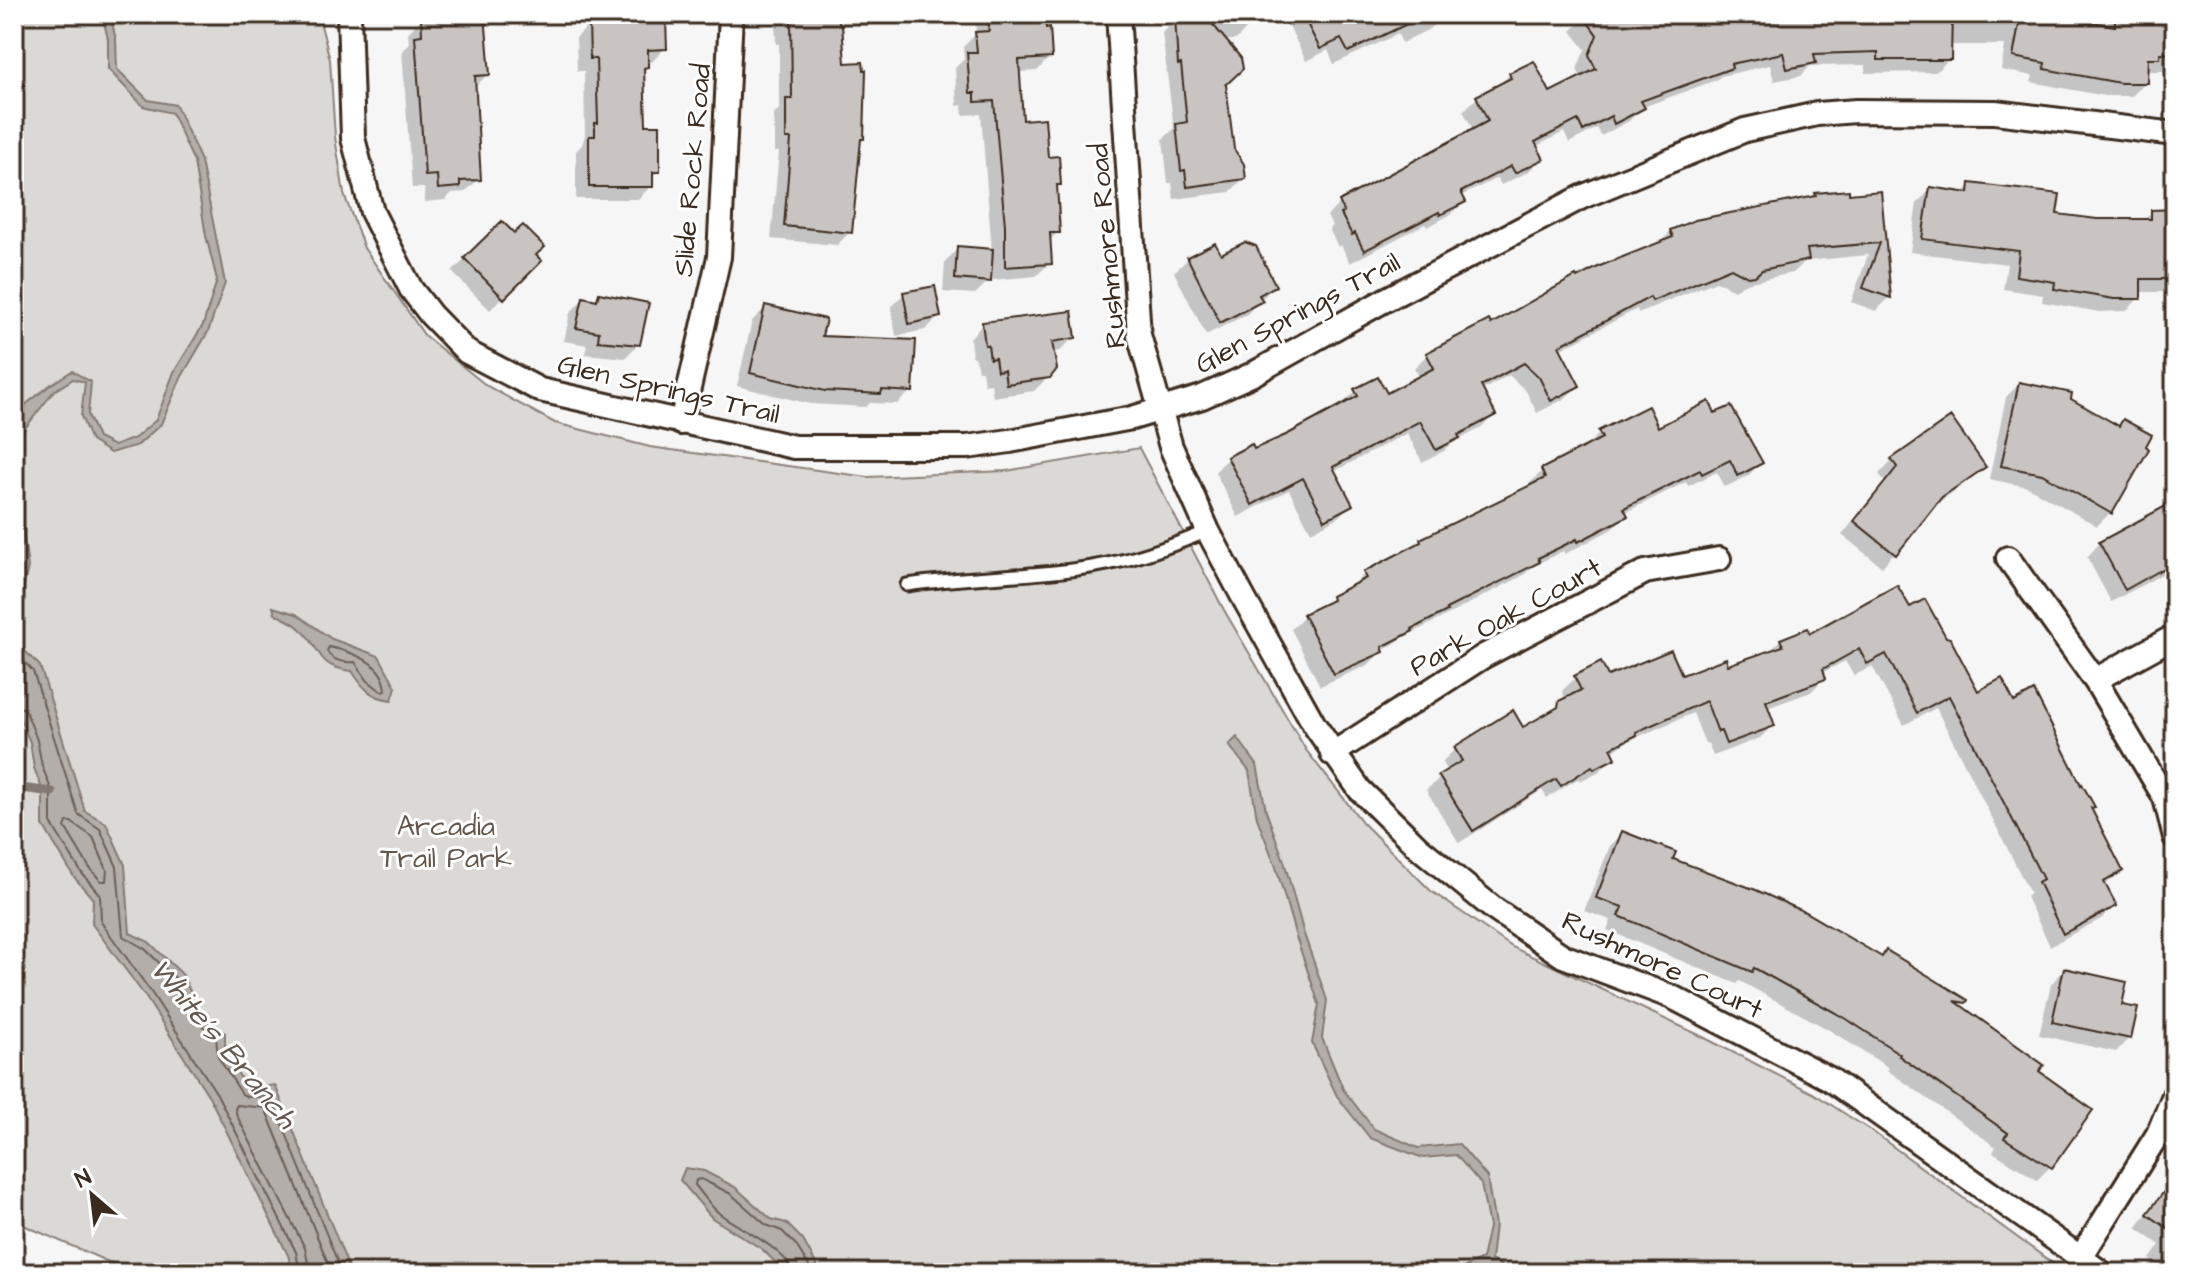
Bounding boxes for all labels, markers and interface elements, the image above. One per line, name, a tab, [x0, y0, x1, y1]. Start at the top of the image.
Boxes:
street label: Slide Rock Road	[664, 62, 721, 278]
street label: Rushmore Road	[1079, 142, 1136, 350]
street label: Glen Springs Trail	[1188, 243, 1408, 385]
street label: Glen Springs Trail	[554, 345, 784, 435]
street label: Park Oak Court	[1403, 548, 1609, 686]
park label: Arcadia Trail Park	[380, 807, 512, 878]
street label: Rushmore Court	[1555, 902, 1770, 1029]
water label: White's Branch	[140, 950, 308, 1138]
north arrow	[52, 1155, 132, 1235]
text: N	[70, 1162, 97, 1196]

